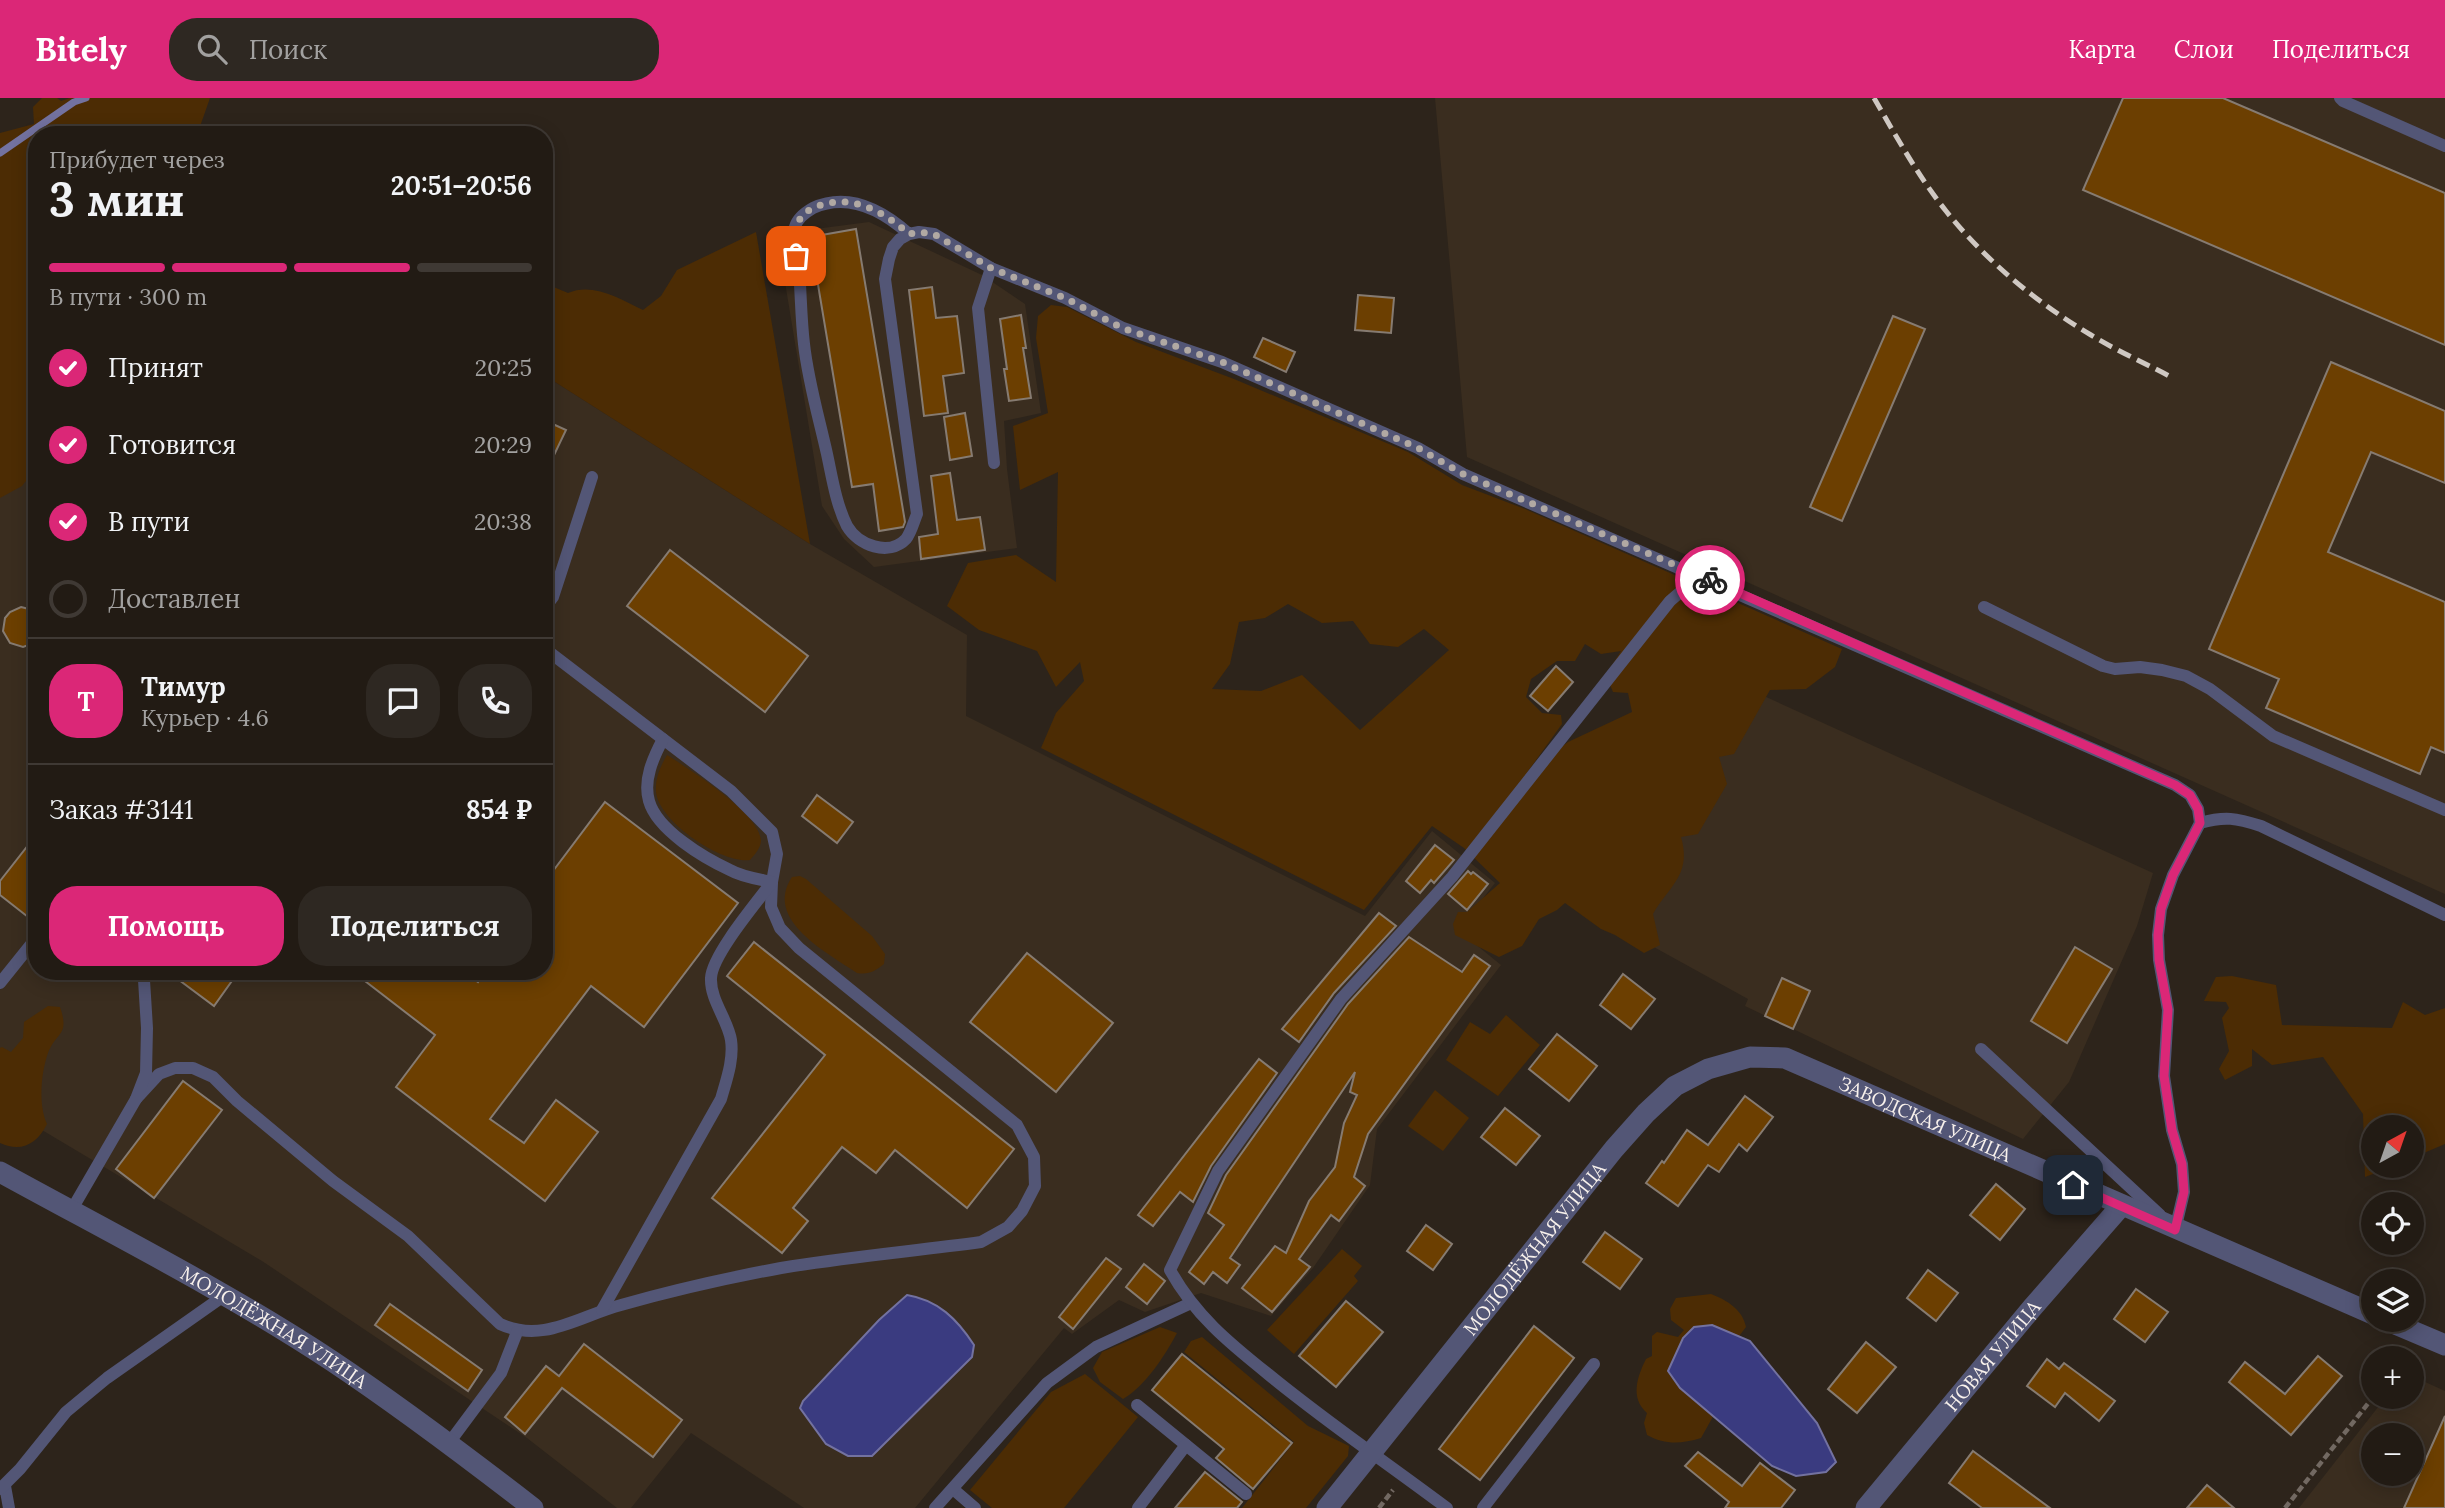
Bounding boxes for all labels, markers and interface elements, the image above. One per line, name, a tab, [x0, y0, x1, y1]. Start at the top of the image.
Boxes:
search box	[169, 18, 659, 81]
text: Bitely	[35, 28, 127, 70]
icon: search	[193, 30, 231, 68]
text: Поиск	[249, 33, 327, 66]
text: Карта	[2068, 34, 2136, 65]
text: Слои	[2174, 34, 2234, 65]
text: Поделиться	[2272, 34, 2410, 65]
text: Прибудет через	[49, 145, 225, 174]
text: 20:51–20:56	[391, 169, 532, 202]
text: 3 мин	[49, 170, 185, 229]
pin	[766, 226, 826, 286]
icon: bag	[777, 237, 815, 275]
text: В пути · 300 m	[49, 282, 207, 311]
icon: check	[49, 349, 87, 387]
text: Принят	[108, 351, 203, 384]
text: 20:25	[475, 353, 532, 382]
icon: check	[49, 426, 87, 464]
text: Готовится	[108, 428, 236, 461]
text: 20:29	[474, 430, 532, 459]
icon: check	[49, 503, 87, 541]
text: В пути	[108, 505, 190, 538]
text: 20:38	[474, 507, 532, 536]
courier	[1675, 545, 1745, 615]
icon: bike	[1691, 561, 1729, 599]
text: Доставлен	[108, 582, 241, 615]
button: chat	[366, 664, 440, 738]
button: phone	[458, 664, 532, 738]
text: Тимур	[141, 670, 226, 703]
text: Т	[78, 685, 94, 718]
text: Курьер · 4.6	[141, 703, 269, 732]
text: Заказ #3141	[49, 793, 194, 826]
text: 854 ₽	[466, 793, 532, 826]
button: Помощь	[49, 886, 284, 966]
button: Поделиться	[298, 886, 532, 966]
street label: ЗАВОДСКАЯ УЛИЦА	[1835, 1071, 2016, 1167]
north arrow	[2361, 1115, 2424, 1178]
map controls	[2361, 1115, 2424, 1486]
pin	[2043, 1155, 2103, 1215]
street label: МОЛОДЁЖНАЯ УЛИЦА	[1458, 1156, 1611, 1340]
icon: home	[2054, 1166, 2092, 1204]
button: locate	[2361, 1192, 2424, 1255]
street label: МОЛОДЁЖНАЯ УЛИЦА	[177, 1261, 373, 1394]
button: layers	[2361, 1269, 2424, 1332]
street label: НОВАЯ УЛИЦА	[1939, 1294, 2046, 1416]
button: +	[2361, 1346, 2424, 1409]
button: −	[2361, 1423, 2424, 1486]

